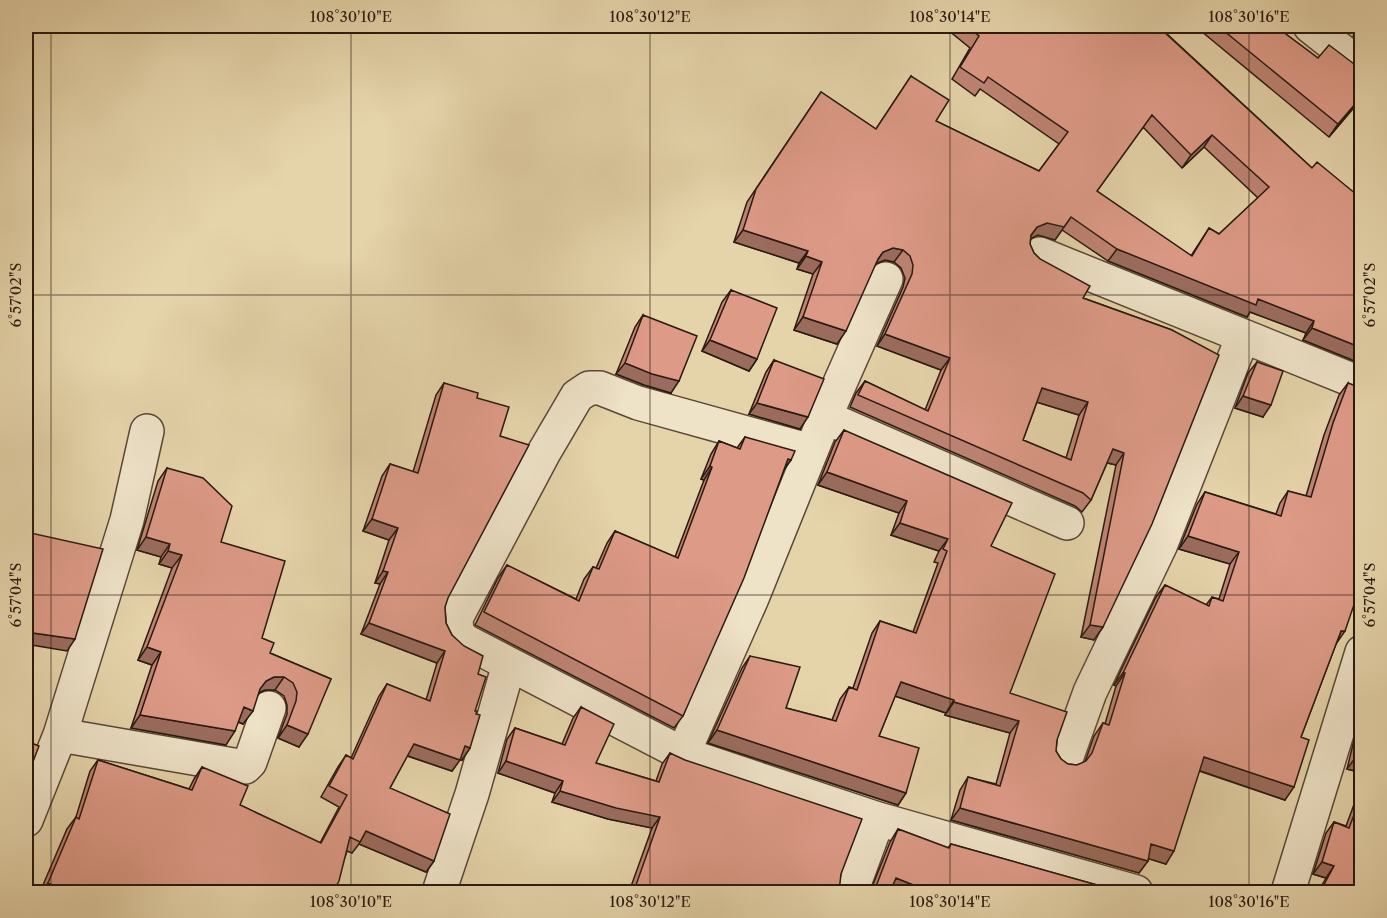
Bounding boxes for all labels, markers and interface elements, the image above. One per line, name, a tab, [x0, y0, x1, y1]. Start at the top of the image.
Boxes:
text: 108°30'10"E	[310, 7, 392, 26]
text: 108°30'12"E	[609, 7, 691, 26]
text: 108°30'14"E	[909, 7, 991, 26]
text: 108°30'16"E	[1208, 7, 1290, 26]
text: 6°57'02"S	[6, 263, 25, 327]
text: 6°57'02"S	[1360, 263, 1379, 327]
text: 6°57'04"S	[6, 563, 25, 627]
text: 6°57'04"S	[1360, 563, 1379, 627]
text: 108°30'10"E	[310, 892, 392, 911]
text: 108°30'12"E	[609, 892, 691, 911]
text: 108°30'14"E	[909, 892, 991, 911]
text: 108°30'16"E	[1208, 892, 1290, 911]

